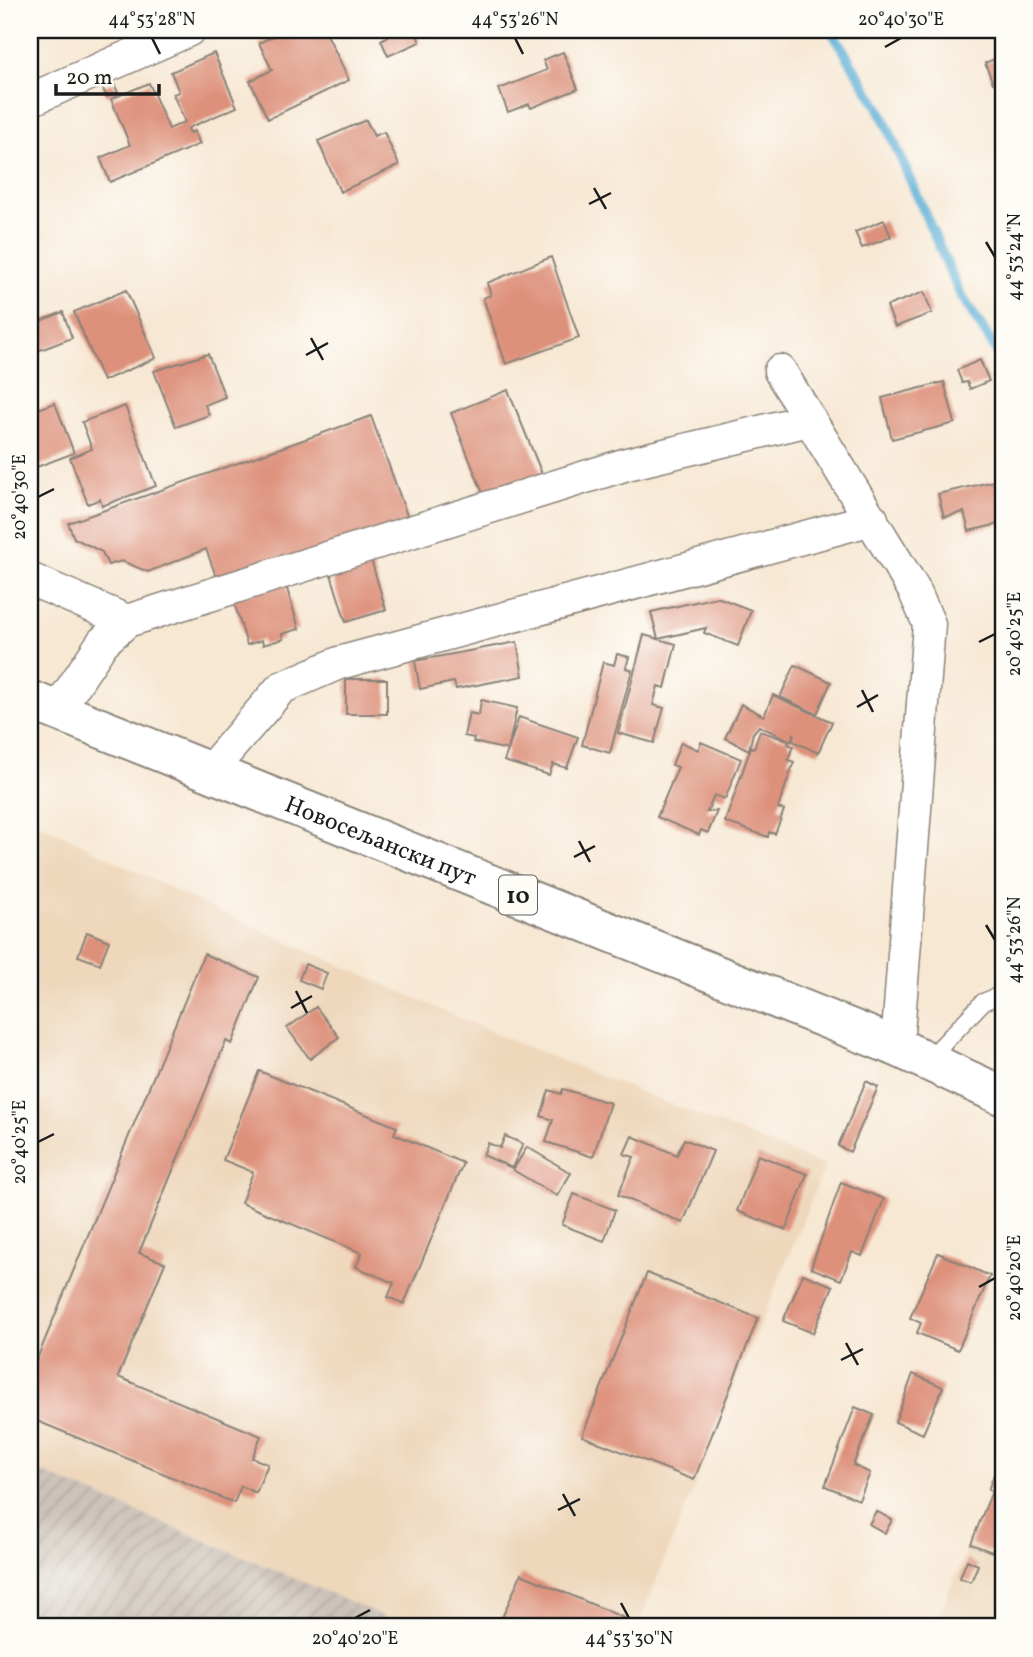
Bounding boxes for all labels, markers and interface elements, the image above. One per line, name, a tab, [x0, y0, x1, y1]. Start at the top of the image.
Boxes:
text: 44°53'28"N	[108, 8, 196, 33]
text: 44°53'26"N	[471, 8, 559, 33]
text: 20°40'30"E	[858, 8, 944, 33]
scale bar	[56, 52, 159, 96]
text: 20 m	[66, 64, 112, 93]
text: 44°53'24"N	[1003, 213, 1028, 301]
text: 20°40'30"E	[8, 454, 33, 540]
text: 20°40'25"E	[1003, 591, 1028, 676]
street label: Новосељански пут	[279, 789, 481, 896]
road number: 10	[499, 876, 537, 914]
text: 44°53'26"N	[1003, 896, 1028, 984]
text: 20°40'25"E	[8, 1099, 33, 1184]
text: 20°40'20"E	[1003, 1235, 1028, 1321]
text: 20°40'20"E	[312, 1627, 398, 1652]
text: 44°53'30"N	[585, 1627, 673, 1652]

